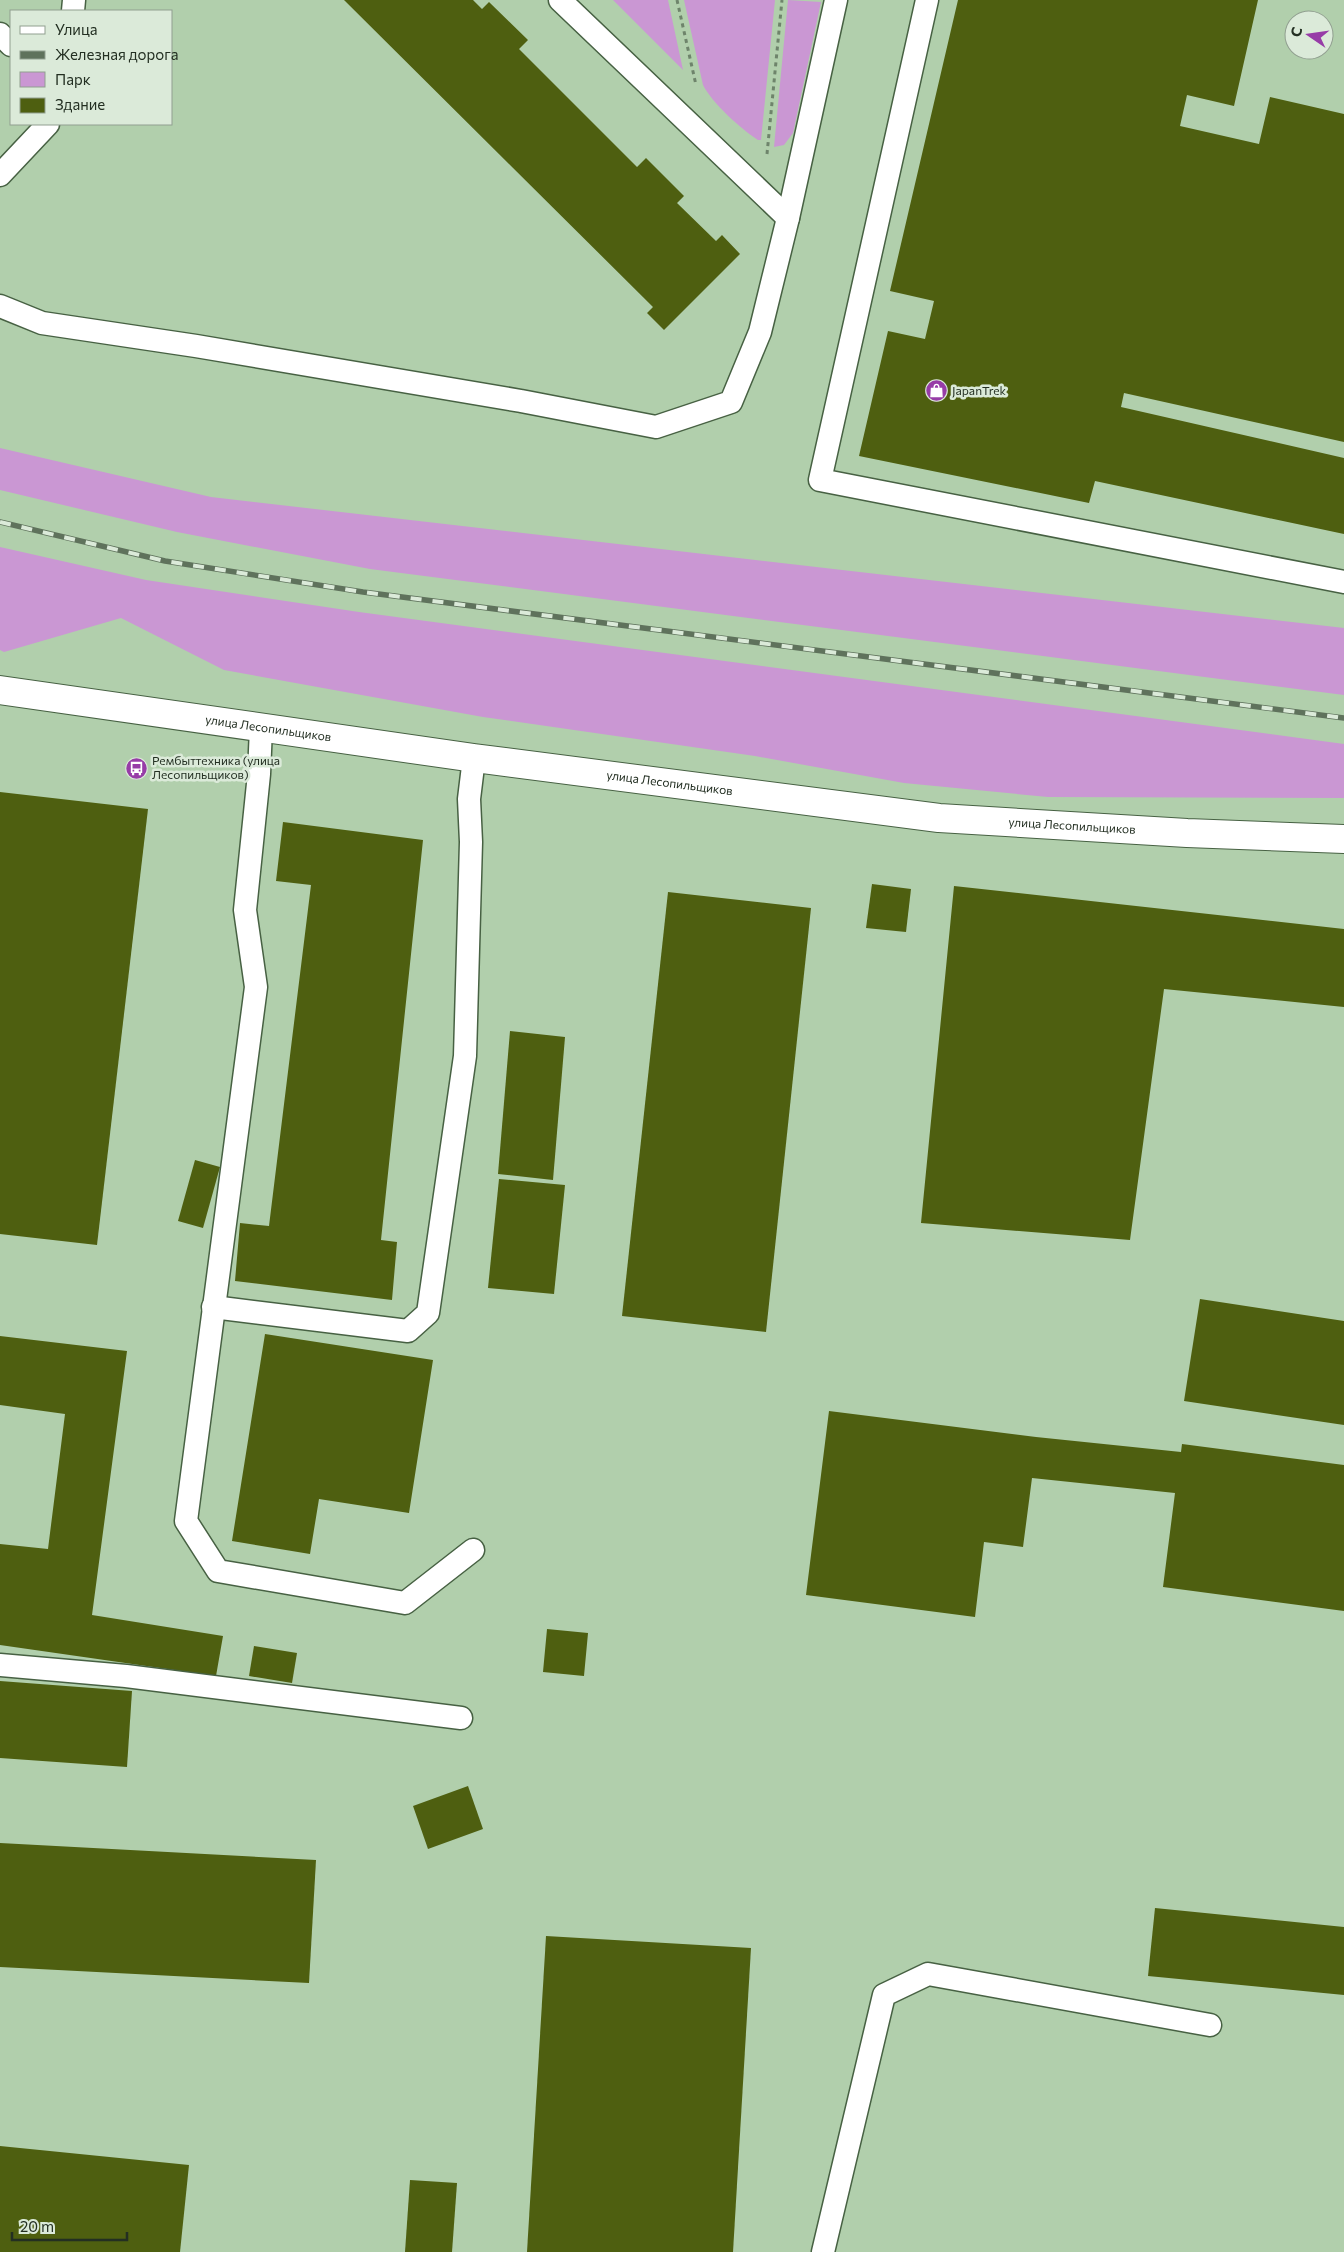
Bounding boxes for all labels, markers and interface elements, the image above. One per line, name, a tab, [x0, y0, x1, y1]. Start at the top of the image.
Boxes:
legend	[10, 10, 172, 125]
north arrow	[1284, 10, 1334, 60]
text: Улица	[55, 20, 97, 38]
text: С	[1286, 25, 1305, 39]
text: Железная дорога	[55, 45, 179, 63]
text: Парк	[55, 70, 91, 88]
text: Здание	[55, 95, 105, 113]
shop icon: JapanTrek	[924, 379, 948, 403]
place label: JapanTrek	[952, 383, 1007, 398]
street label: улица Лесопильщиков	[204, 712, 332, 743]
place label: Рембыттехника (улица Лесопильщиков)	[152, 753, 280, 781]
bus stop icon: Рембыттехника (улица Лесопильщиков)	[124, 756, 148, 780]
street label: улица Лесопильщиков	[606, 767, 734, 797]
street label: улица Лесопильщиков	[1008, 814, 1136, 836]
scale bar	[12, 2210, 128, 2242]
text: 20 m	[20, 2217, 54, 2235]

